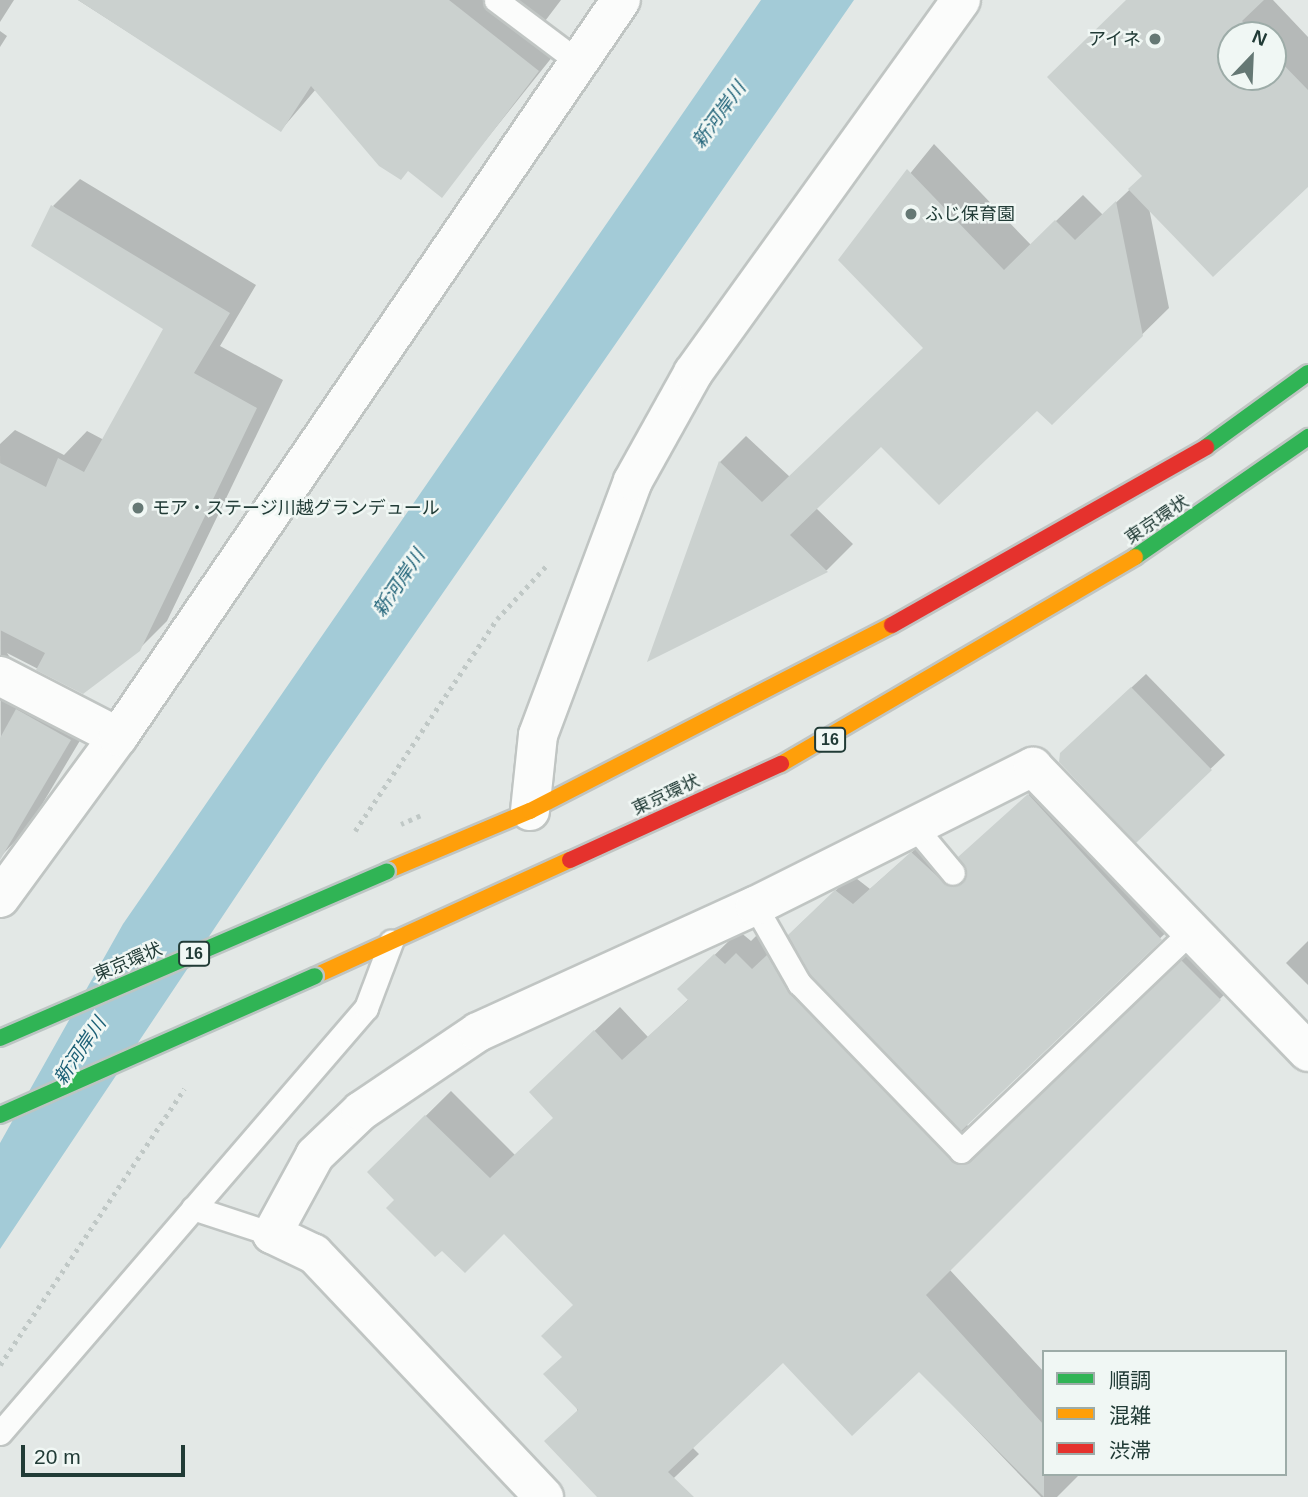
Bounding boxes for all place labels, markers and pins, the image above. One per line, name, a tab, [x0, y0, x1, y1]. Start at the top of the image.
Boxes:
place label: アイネ	[1087, 28, 1141, 50]
marker: アイネ	[1147, 31, 1163, 47]
place label: ふじ保育園	[925, 203, 1015, 225]
marker: ふじ保育園	[903, 206, 919, 222]
place label: モア・ステージ川越グランデュール	[152, 497, 440, 519]
marker: モア・ステージ川越グランデュール	[130, 500, 146, 516]

